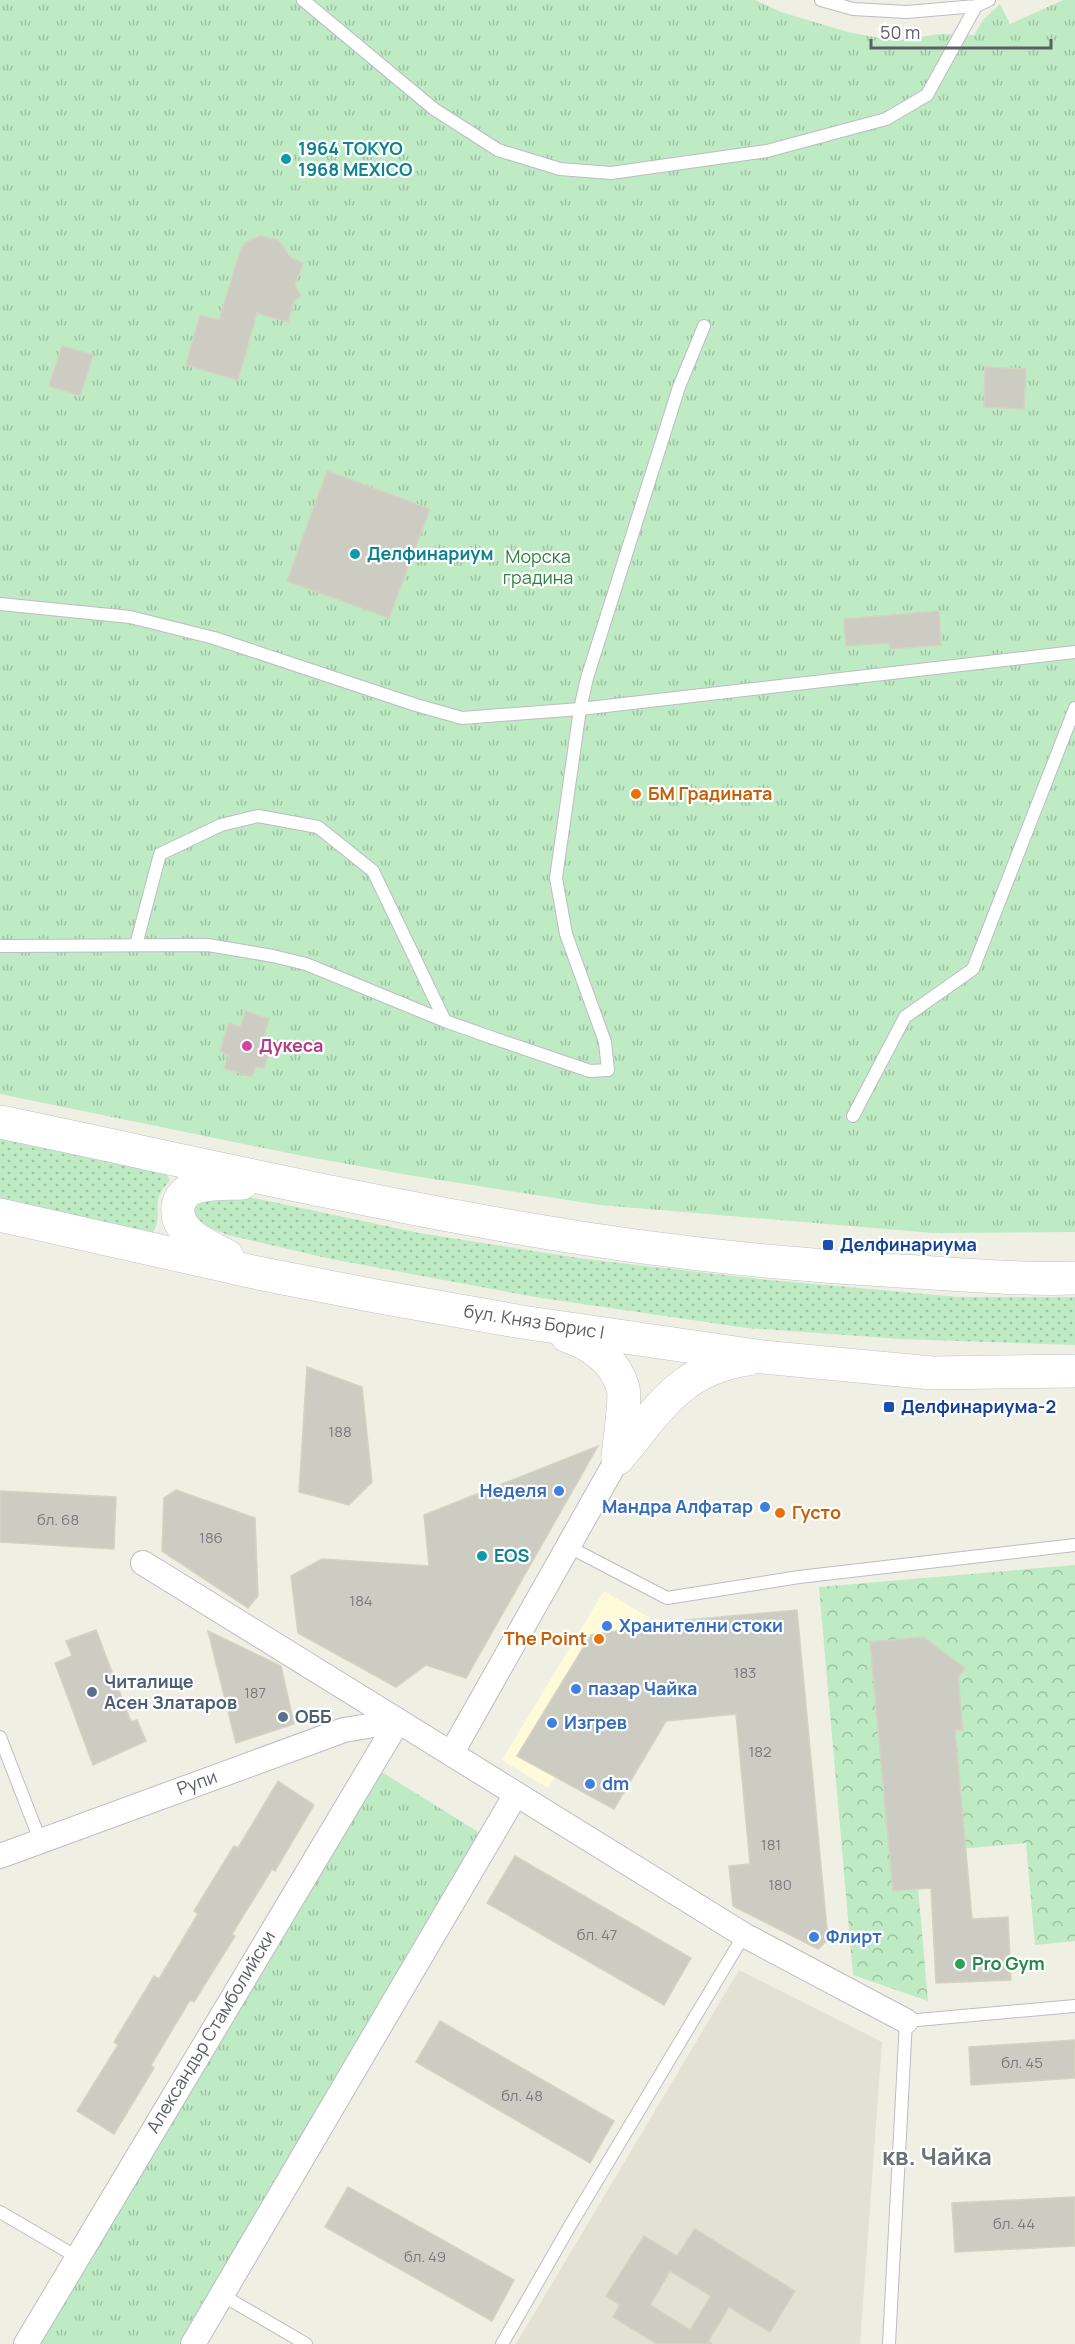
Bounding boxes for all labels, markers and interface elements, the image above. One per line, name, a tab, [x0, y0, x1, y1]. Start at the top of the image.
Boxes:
scale bar	[871, 12, 1051, 50]
text: 50 m	[880, 20, 920, 44]
place label: 1964 TOKYO 1968 MEXICO	[298, 136, 412, 181]
marker: 1964 TOKYO 1968 MEXICO	[279, 152, 293, 166]
place label: Делфинариум	[367, 541, 493, 565]
park label: Морска градина	[503, 544, 573, 589]
marker: Делфинариум	[348, 547, 362, 561]
place label: БМ Градината	[648, 781, 772, 805]
marker: БМ Градината	[629, 787, 643, 801]
place label: Дукеса	[259, 1033, 323, 1057]
marker: Дукеса	[240, 1039, 254, 1053]
place label: Делфинариума	[840, 1232, 977, 1256]
marker: Делфинариума	[821, 1238, 835, 1252]
street label: бул. Княз Борис I	[462, 1298, 606, 1344]
place label: Делфинариума-2	[901, 1394, 1056, 1418]
marker: Делфинариума-2	[882, 1400, 896, 1414]
house number: 188	[328, 1421, 352, 1442]
place label: Неделя	[480, 1478, 547, 1502]
marker: Неделя	[552, 1484, 566, 1498]
place label: Мандра Алфатар	[602, 1494, 753, 1518]
marker: Мандра Алфатар	[758, 1500, 772, 1514]
place label: Густо	[792, 1500, 841, 1524]
marker: Густо	[773, 1506, 787, 1520]
house number: бл. 68	[37, 1509, 79, 1530]
house number: 186	[199, 1527, 223, 1548]
place label: EOS	[494, 1543, 529, 1567]
marker: EOS	[475, 1549, 489, 1563]
house number: 184	[349, 1590, 373, 1611]
place label: Хранителни стоки	[619, 1613, 783, 1637]
marker: Хранителни стоки	[600, 1619, 614, 1633]
place label: The Point	[504, 1626, 587, 1650]
marker: The Point	[592, 1632, 606, 1646]
house number: 183	[734, 1662, 756, 1683]
place label: Читалище Асен Златаров	[104, 1669, 237, 1714]
place label: пазар Чайка	[588, 1676, 697, 1700]
house number: 187	[244, 1682, 266, 1703]
marker: пазар Чайка	[569, 1682, 583, 1696]
marker: Читалище Асен Златаров	[85, 1685, 99, 1699]
place label: ОББ	[295, 1704, 331, 1728]
marker: ОББ	[276, 1710, 290, 1724]
place label: Изгрев	[564, 1710, 627, 1734]
marker: Изгрев	[545, 1716, 559, 1730]
house number: 182	[748, 1741, 772, 1762]
street label: Рупи	[173, 1764, 220, 1800]
place label: dm	[602, 1771, 629, 1795]
marker: dm	[583, 1777, 597, 1791]
house number: 181	[761, 1834, 781, 1855]
house number: 180	[768, 1874, 792, 1895]
house number: бл. 47	[577, 1924, 617, 1945]
place label: Флирт	[826, 1924, 882, 1948]
street label: Александър Стамболийски	[140, 1926, 280, 2137]
marker: Флирт	[807, 1930, 821, 1944]
place label: Pro Gym	[972, 1951, 1045, 1975]
marker: Pro Gym	[953, 1957, 967, 1971]
house number: бл. 45	[1001, 2052, 1043, 2073]
house number: бл. 48	[501, 2085, 543, 2106]
district label: кв. Чайка	[882, 2139, 992, 2172]
house number: бл. 44	[993, 2213, 1035, 2234]
house number: бл. 49	[404, 2246, 446, 2267]

